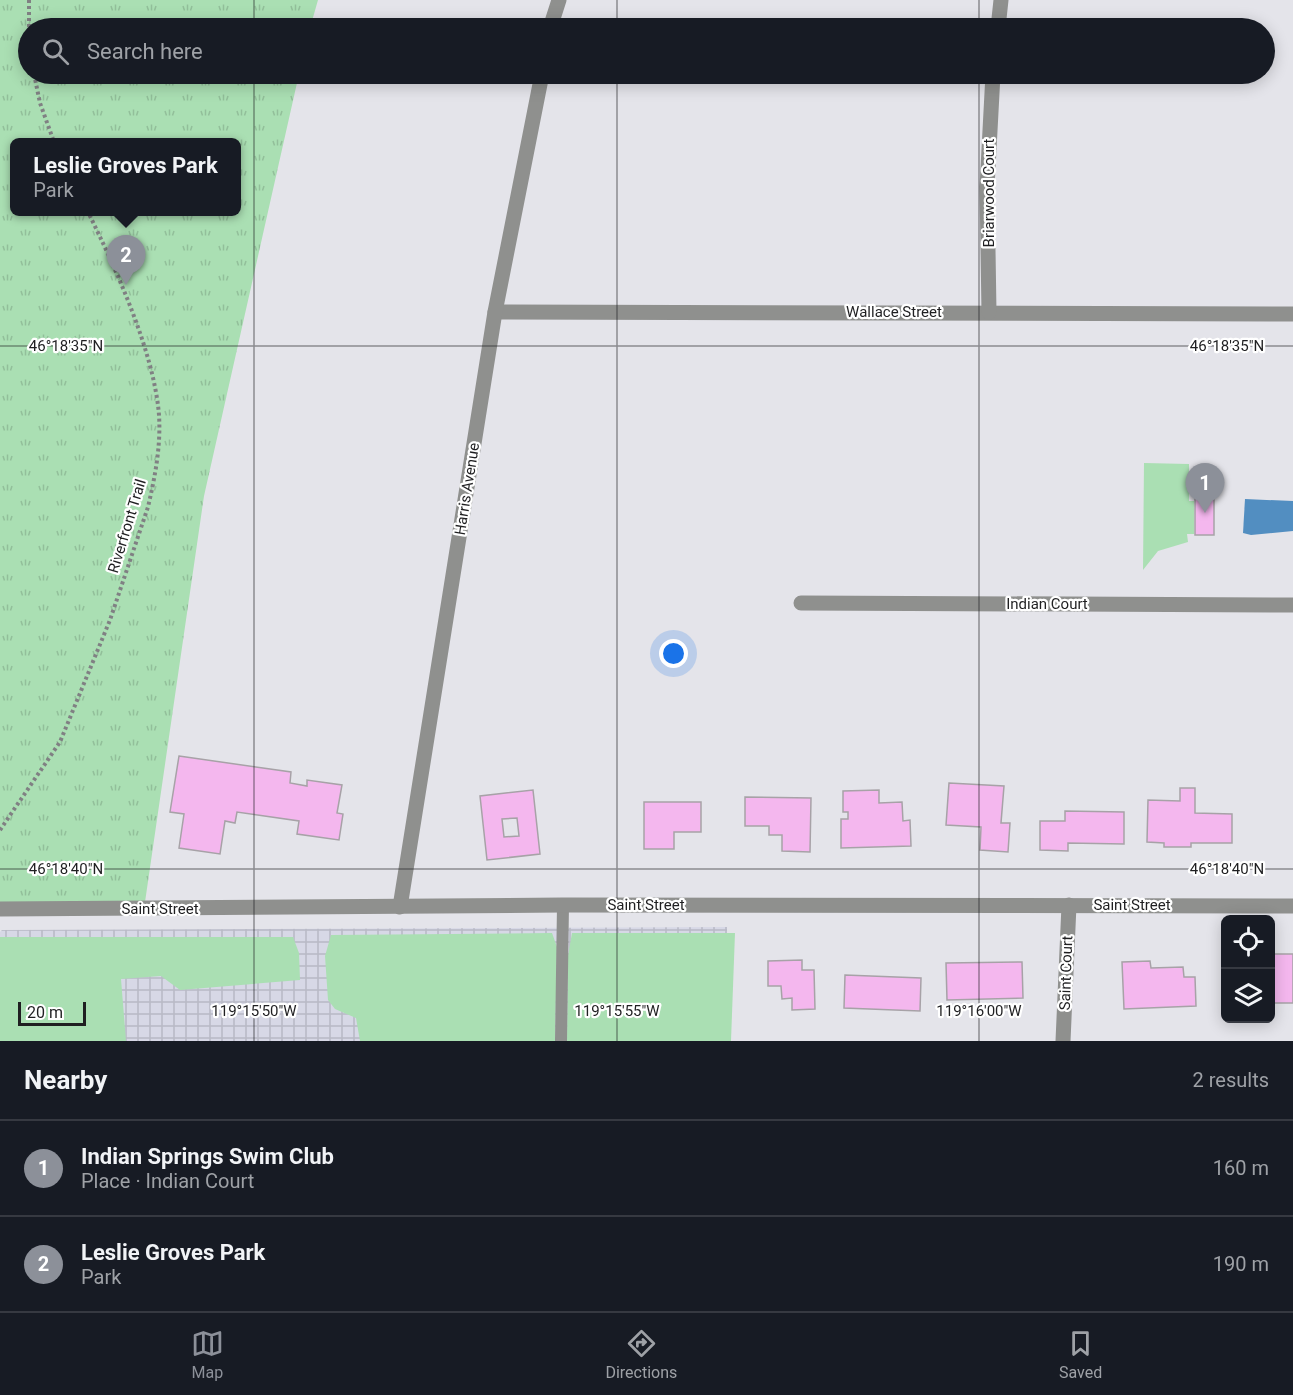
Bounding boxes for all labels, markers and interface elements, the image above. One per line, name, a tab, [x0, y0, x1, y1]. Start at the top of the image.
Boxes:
search box	[18, 18, 1275, 84]
icon: search	[39, 35, 72, 68]
text: Search here	[87, 39, 203, 64]
popup	[10, 138, 241, 216]
street label: Briarwood Court	[980, 138, 998, 247]
text: Leslie Groves Park	[33, 153, 218, 178]
text: Park	[33, 178, 74, 202]
pin: 2	[106, 236, 146, 285]
street label: Wallace Street	[846, 303, 942, 321]
text: 46°18'35"N	[29, 337, 103, 355]
text: 46°18'35"N	[1190, 337, 1264, 355]
street label: Harris Avenue	[451, 442, 483, 536]
pin: 1	[1186, 464, 1224, 513]
street label: Riverfront Trail	[104, 477, 150, 575]
street label: Indian Court	[1006, 595, 1088, 613]
your location	[659, 639, 688, 668]
text: 46°18'40"N	[29, 860, 103, 878]
text: 46°18'40"N	[1190, 860, 1264, 878]
street label: Saint Street	[607, 896, 685, 914]
street label: Saint Street	[1093, 896, 1171, 914]
street label: Saint Street	[121, 900, 199, 918]
map controls	[1221, 915, 1275, 1023]
button: locate	[1221, 915, 1275, 969]
street label: Saint Court	[1056, 935, 1076, 1011]
button: layers	[1221, 969, 1275, 1023]
scale bar	[18, 999, 86, 1026]
text: 119°15'50"W	[211, 1002, 297, 1020]
text: 119°15'55"W	[574, 1002, 660, 1020]
text: 119°16'00"W	[936, 1002, 1022, 1020]
text: 20 m	[27, 1003, 63, 1022]
text: Nearby	[24, 1065, 107, 1095]
text: 2 results	[1193, 1068, 1269, 1092]
text: Indian Springs Swim Club	[81, 1144, 334, 1169]
text: 1	[38, 1156, 49, 1180]
text: 160 m	[1213, 1156, 1269, 1180]
text: Place · Indian Court	[81, 1169, 254, 1193]
text: Leslie Groves Park	[81, 1240, 265, 1265]
text: 2	[38, 1252, 49, 1276]
text: 190 m	[1213, 1252, 1269, 1276]
text: Park	[81, 1265, 121, 1289]
tab: Map	[191, 1327, 224, 1382]
tab: Directions	[605, 1327, 677, 1382]
tab: Saved	[1059, 1327, 1102, 1382]

